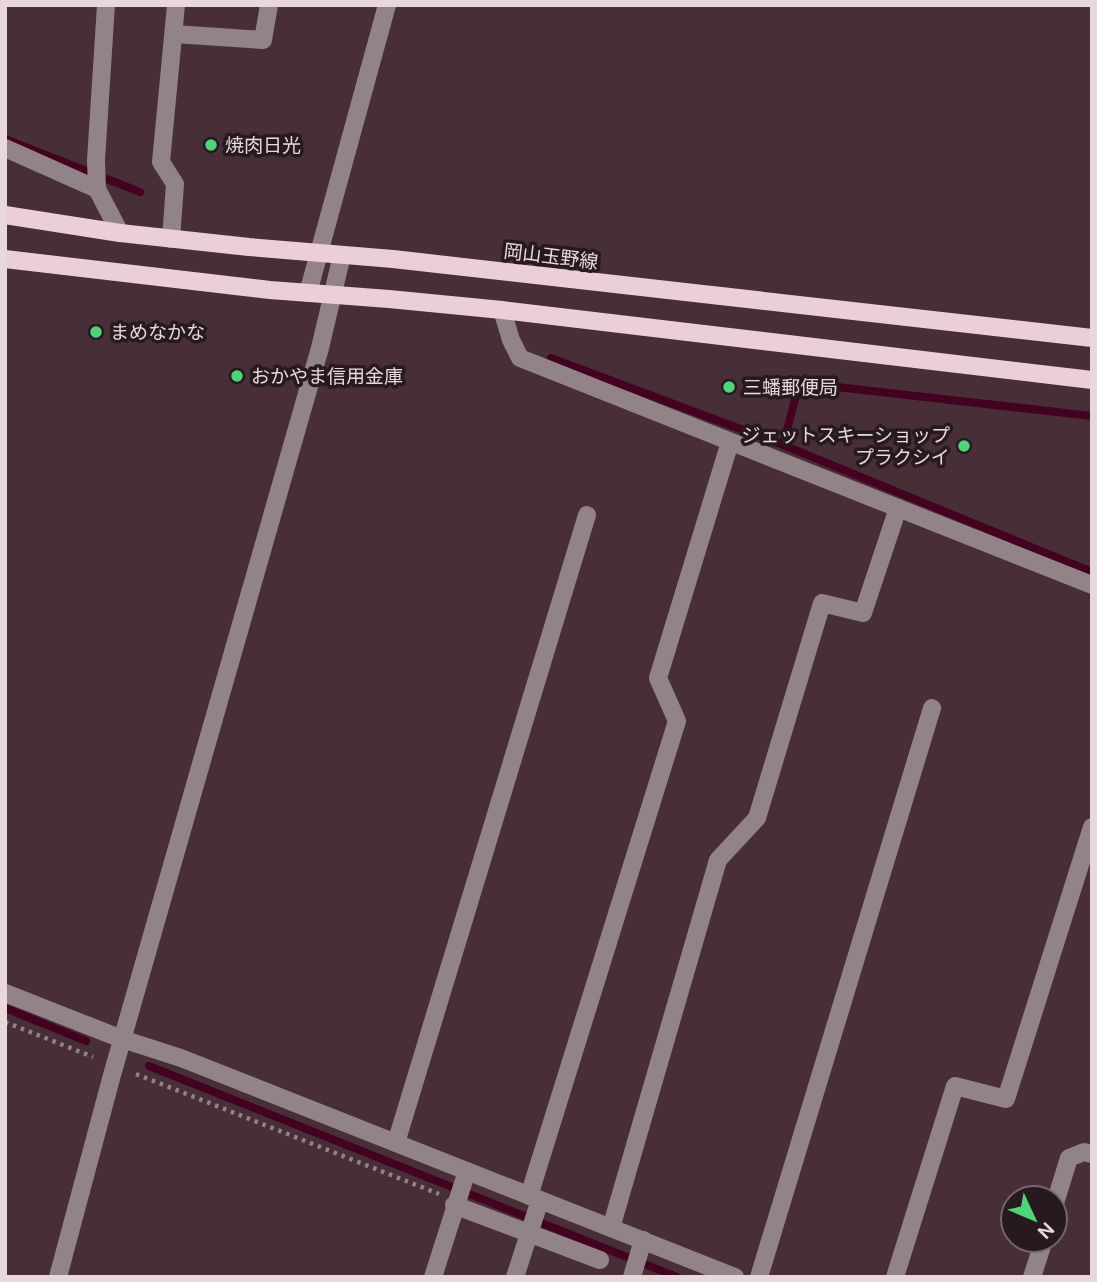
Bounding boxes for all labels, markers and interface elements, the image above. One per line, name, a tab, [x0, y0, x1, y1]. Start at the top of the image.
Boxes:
place label: 焼肉日光	[225, 133, 301, 158]
marker: 焼肉日光	[203, 137, 219, 153]
street label: 岡山玉野線	[502, 238, 600, 275]
place label: まめなかな	[110, 320, 205, 345]
marker: まめなかな	[88, 324, 104, 340]
place label: おかやま信用金庫	[251, 364, 403, 389]
marker: おかやま信用金庫	[229, 368, 245, 384]
place label: 三蟠郵便局	[743, 375, 838, 400]
marker: 三蟠郵便局	[721, 379, 737, 395]
place label: ジェットスキーショップ プラクシイ	[741, 423, 950, 470]
marker: ジェットスキーショップ プラクシイ	[956, 438, 972, 454]
north arrow	[999, 1184, 1069, 1254]
text: N	[1032, 1217, 1060, 1244]

